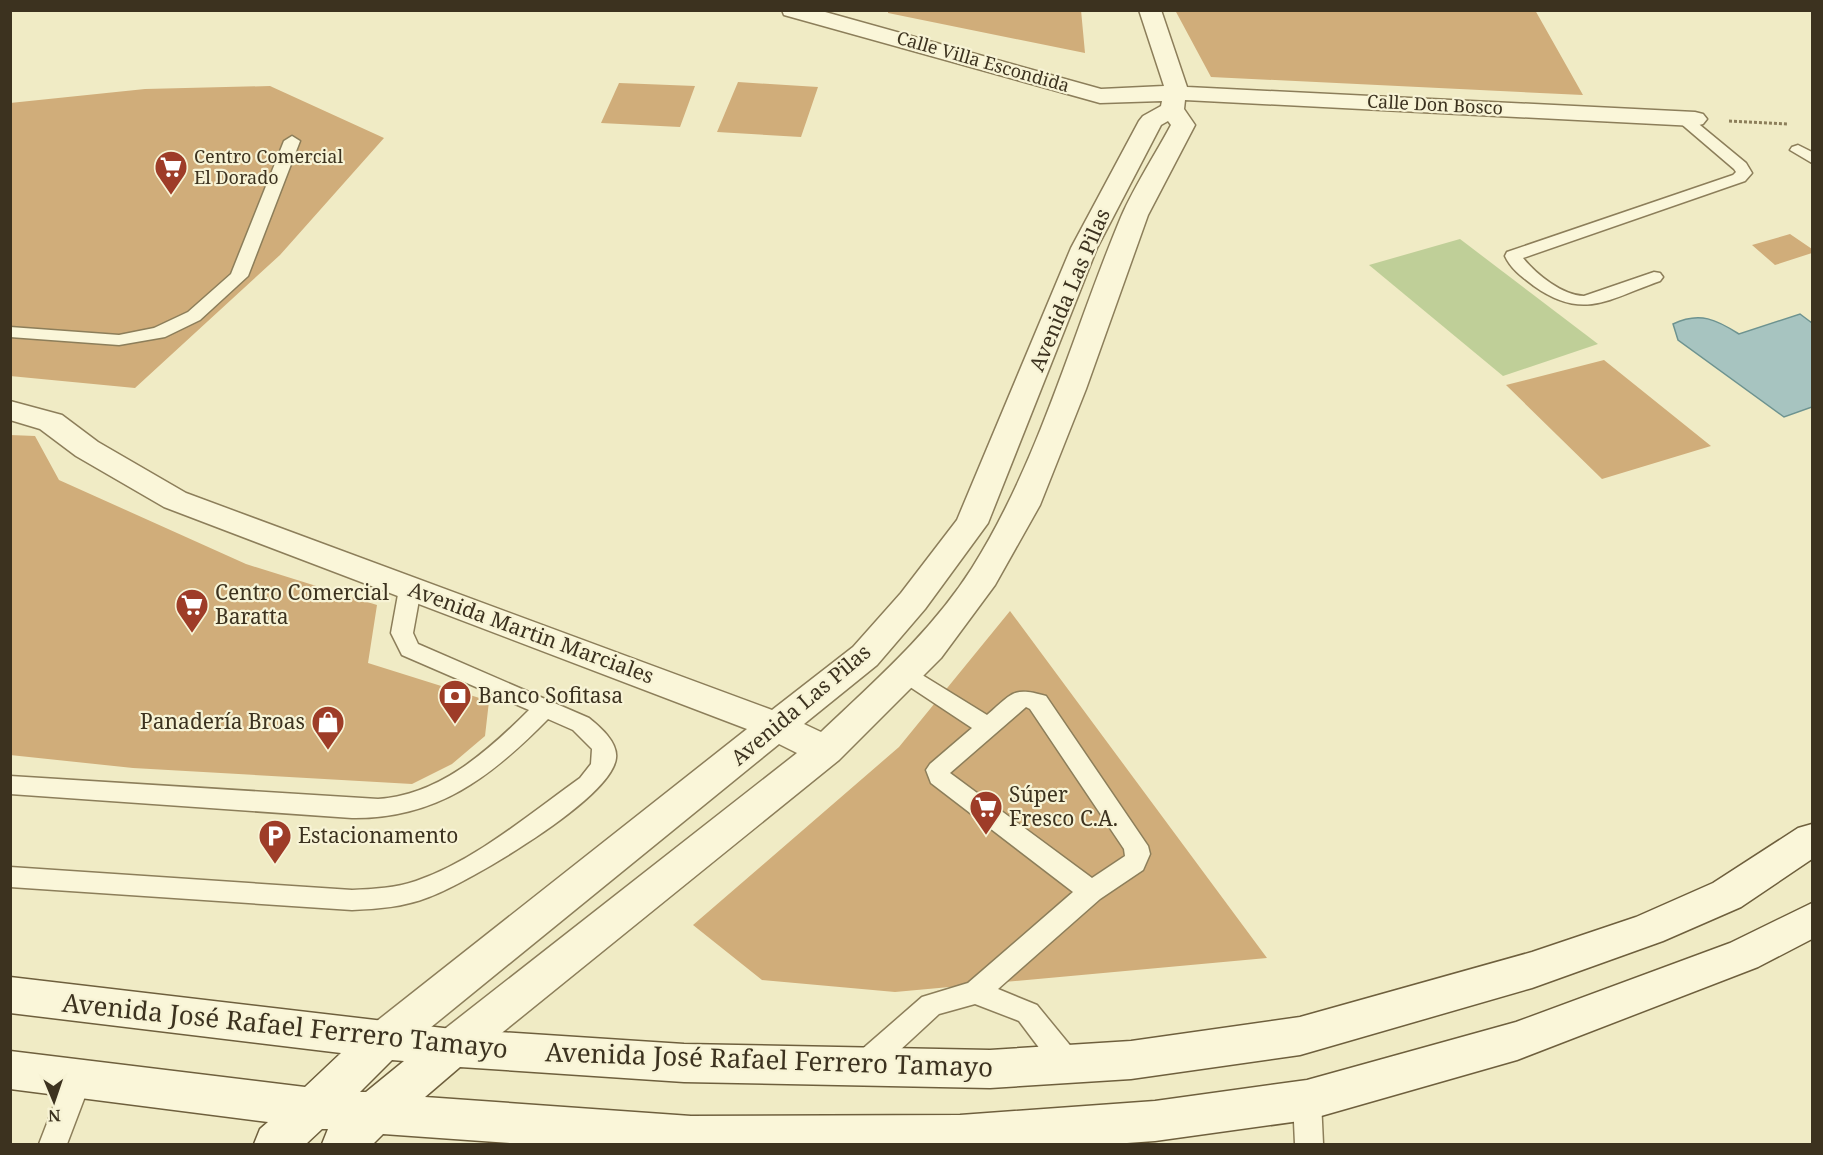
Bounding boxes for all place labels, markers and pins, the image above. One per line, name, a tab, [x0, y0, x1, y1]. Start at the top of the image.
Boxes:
place label: Centro Comercial El Dorado	[194, 144, 343, 189]
supermarket icon: Centro Comercial El Dorado	[153, 149, 189, 196]
place label: Centro Comercial Baratta	[215, 578, 389, 630]
supermarket icon: Centro Comercial Baratta	[174, 587, 210, 634]
bank icon: Banco Sofitasa	[437, 678, 473, 725]
place label: Banco Sofitasa	[478, 681, 623, 709]
shop icon: Panadería Broas	[310, 704, 346, 751]
place label: Panadería Broas	[140, 707, 305, 735]
place label: Súper Fresco C.A.	[1009, 780, 1118, 832]
supermarket icon: Súper Fresco C.A.	[968, 789, 1004, 836]
parking icon: Estacionamento	[257, 818, 293, 865]
place label: Estacionamento	[298, 821, 458, 849]

